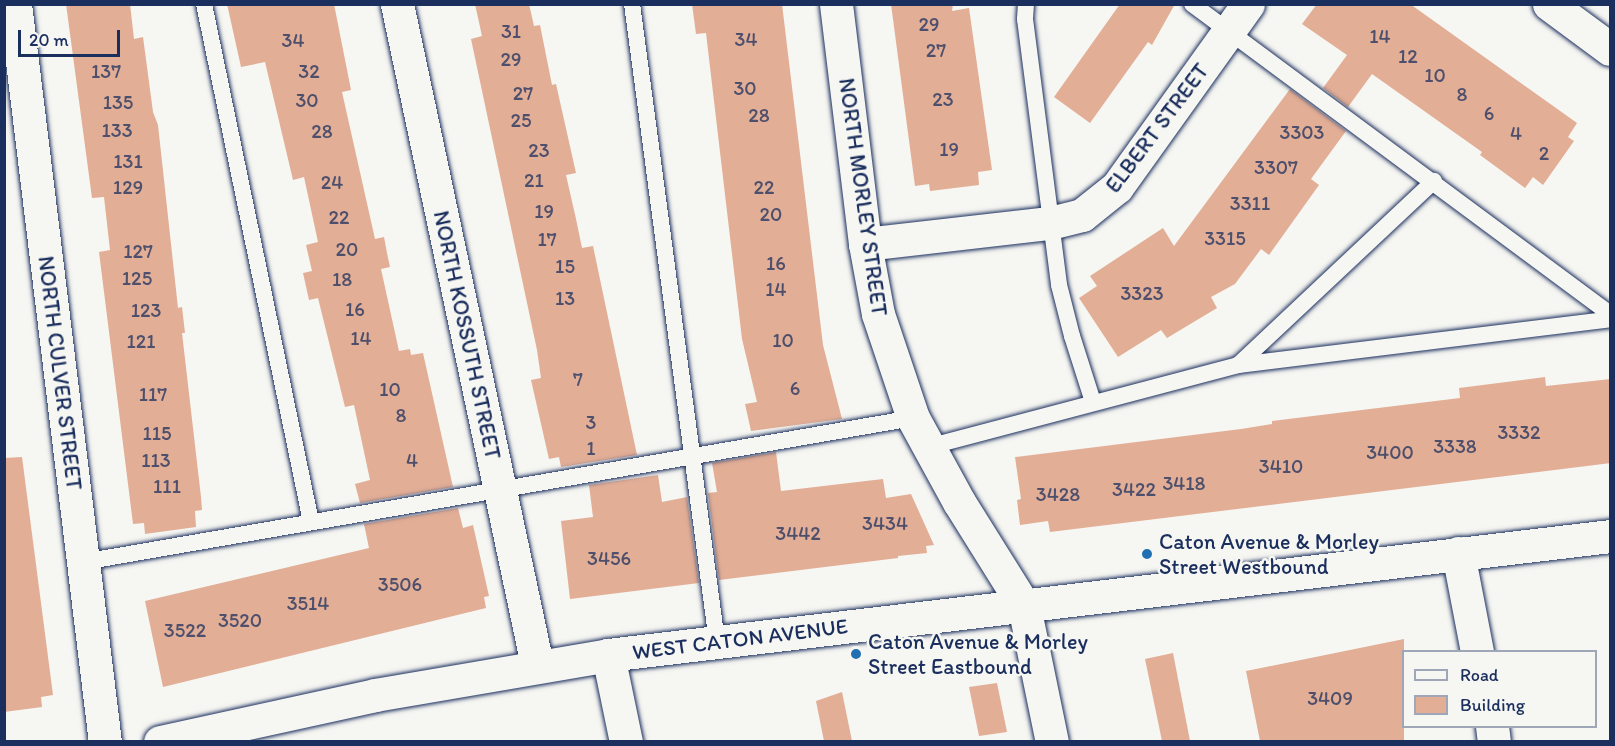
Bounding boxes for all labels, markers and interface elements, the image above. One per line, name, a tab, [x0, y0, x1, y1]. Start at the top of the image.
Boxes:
house number: 29	[919, 12, 939, 36]
scale bar	[21, 18, 123, 56]
house number: 31	[501, 19, 521, 43]
house number: 14	[1369, 24, 1391, 48]
house number: 34	[735, 27, 757, 51]
house number: 34	[282, 28, 304, 52]
text: 20 m	[29, 29, 69, 51]
house number: 27	[926, 38, 946, 62]
house number: 12	[1398, 44, 1418, 68]
house number: 29	[501, 47, 521, 71]
street label: ELBERT STREET	[1100, 58, 1214, 198]
house number: 137	[91, 59, 121, 83]
house number: 32	[298, 59, 320, 83]
house number: 10	[1424, 63, 1446, 87]
house number: 30	[733, 76, 757, 100]
street label: NORTH MORLEY STREET	[833, 76, 893, 318]
house number: 27	[513, 81, 533, 105]
house number: 8	[1457, 82, 1467, 106]
house number: 23	[932, 87, 954, 111]
house number: 30	[295, 88, 319, 112]
house number: 135	[103, 90, 133, 114]
house number: 6	[1484, 101, 1494, 125]
house number: 28	[748, 103, 770, 127]
house number: 25	[510, 108, 532, 132]
house number: 133	[101, 118, 133, 142]
house number: 28	[311, 119, 333, 143]
house number: 3303	[1279, 120, 1325, 144]
house number: 4	[1510, 121, 1522, 145]
house number: 19	[939, 137, 959, 161]
house number: 23	[528, 138, 550, 162]
house number: 2	[1539, 141, 1549, 165]
house number: 131	[113, 149, 143, 173]
house number: 3307	[1254, 155, 1298, 179]
house number: 21	[524, 168, 544, 192]
house number: 24	[321, 170, 343, 194]
house number: 129	[113, 175, 143, 199]
house number: 22	[753, 175, 775, 199]
house number: 3311	[1230, 191, 1270, 215]
house number: 19	[534, 199, 554, 223]
house number: 20	[760, 202, 782, 226]
house number: 22	[328, 205, 350, 229]
street label: NORTH KOSSUTH STREET	[428, 208, 506, 462]
house number: 3315	[1204, 226, 1246, 250]
house number: 17	[537, 227, 557, 251]
house number: 20	[336, 237, 358, 261]
house number: 127	[123, 239, 153, 263]
house number: 16	[766, 251, 786, 275]
house number: 15	[555, 254, 575, 278]
street label: NORTH CULVER STREET	[33, 255, 87, 491]
house number: 125	[122, 266, 152, 290]
house number: 18	[332, 267, 352, 291]
house number: 14	[765, 277, 787, 301]
house number: 3323	[1120, 281, 1164, 305]
house number: 13	[555, 286, 575, 310]
house number: 16	[345, 297, 365, 321]
house number: 123	[131, 298, 161, 322]
house number: 14	[350, 326, 372, 350]
house number: 10	[772, 328, 794, 352]
house number: 121	[126, 329, 156, 353]
house number: 7	[573, 367, 583, 391]
house number: 6	[790, 376, 800, 400]
house number: 10	[379, 377, 401, 401]
house number: 117	[139, 382, 167, 406]
house number: 8	[396, 403, 406, 427]
house number: 3	[586, 410, 596, 434]
house number: 3332	[1497, 420, 1541, 444]
house number: 115	[142, 421, 172, 445]
house number: 3338	[1433, 434, 1477, 458]
house number: 1	[586, 436, 596, 460]
house number: 3400	[1366, 440, 1414, 464]
house number: 113	[141, 448, 171, 472]
house number: 4	[406, 448, 418, 472]
house number: 3410	[1259, 454, 1303, 478]
house number: 3418	[1162, 471, 1206, 495]
house number: 111	[153, 474, 181, 498]
house number: 3422	[1112, 477, 1156, 501]
house number: 3428	[1036, 482, 1080, 506]
house number: 3434	[862, 511, 908, 535]
house number: 3442	[775, 521, 821, 545]
place label: Caton Avenue & Morley Street Westbound	[1159, 528, 1378, 580]
house number: 3456	[587, 546, 631, 570]
marker: Caton Avenue & Morley Street Westbound	[1140, 547, 1154, 561]
house number: 3506	[378, 572, 422, 596]
house number: 3514	[287, 591, 329, 615]
house number: 3520	[218, 608, 262, 632]
street label: WEST CATON AVENUE	[631, 613, 849, 665]
house number: 3522	[164, 618, 206, 642]
place label: Caton Avenue & Morley Street Eastbound	[868, 628, 1087, 680]
marker: Caton Avenue & Morley Street Eastbound	[849, 647, 863, 661]
legend	[1402, 650, 1597, 728]
text: Road	[1460, 664, 1499, 686]
house number: 3409	[1307, 686, 1353, 710]
text: Building	[1460, 694, 1525, 716]

